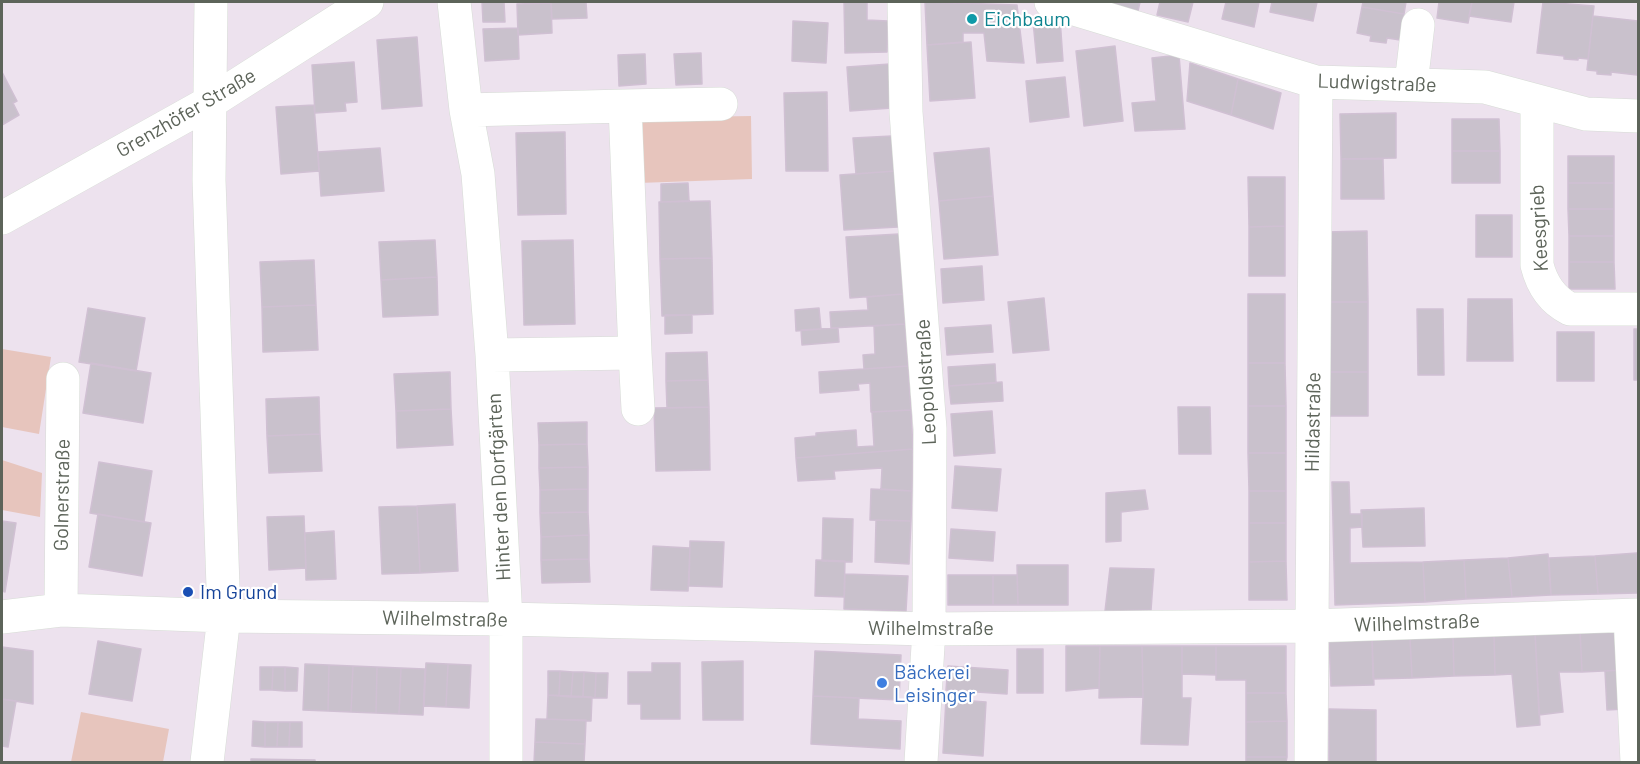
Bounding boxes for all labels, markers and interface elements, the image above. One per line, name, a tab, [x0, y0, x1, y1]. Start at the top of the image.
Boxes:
place label: Eichbaum	[984, 7, 1071, 31]
marker: Eichbaum	[965, 12, 979, 26]
street label: Grenzhöfer Straße	[112, 63, 260, 163]
street label: Ludwigstraße	[1317, 69, 1437, 97]
street label: Keesgrieb	[1525, 184, 1553, 272]
street label: Leopoldstraße	[911, 318, 941, 446]
street label: Hildastraße	[1300, 372, 1326, 472]
street label: Hinter den Dorfgärten	[482, 392, 516, 582]
street label: Golnerstraße	[49, 439, 75, 551]
place label: Im Grund	[200, 580, 278, 604]
marker: Im Grund	[181, 585, 195, 599]
street label: Wilhelmstraße	[382, 606, 508, 632]
street label: Wilhelmstraße	[1354, 609, 1480, 637]
street label: Wilhelmstraße	[868, 616, 994, 640]
place label: Bäckerei Leisinger	[894, 660, 975, 707]
marker: Bäckerei Leisinger	[875, 676, 889, 690]

